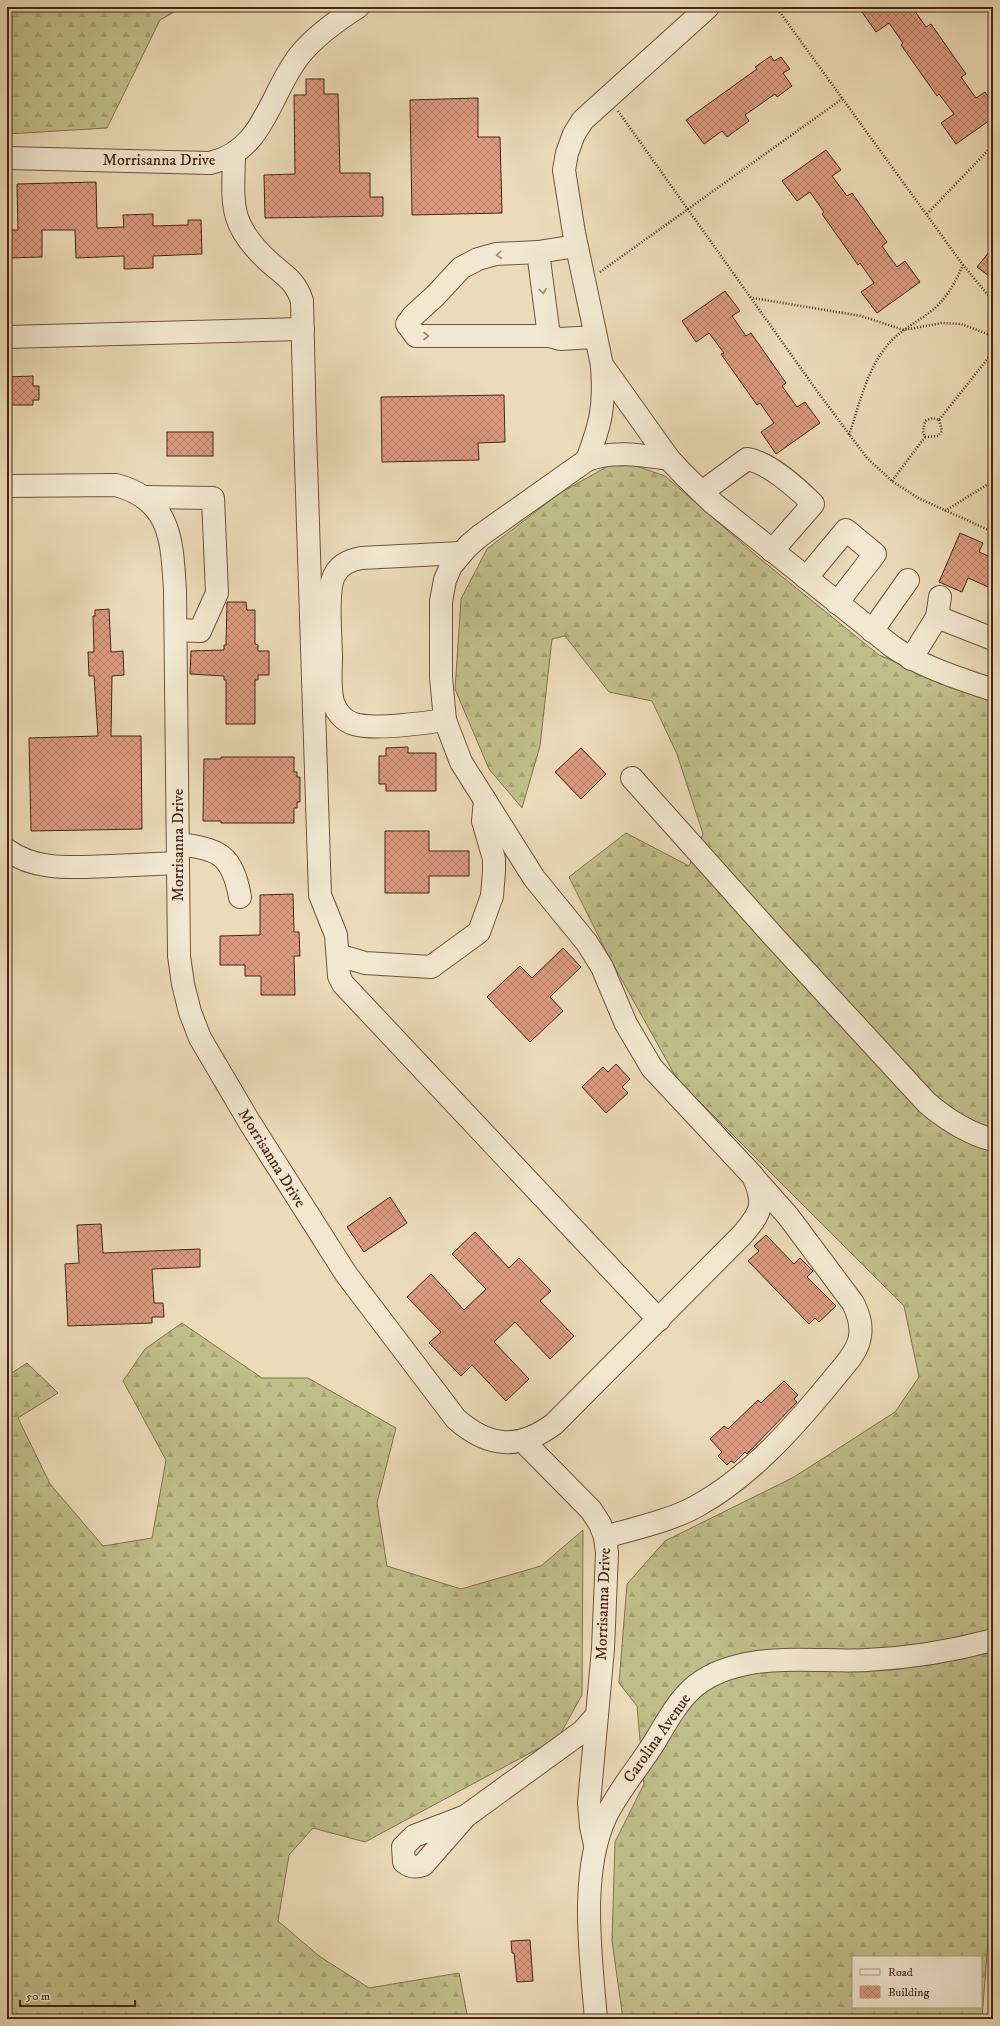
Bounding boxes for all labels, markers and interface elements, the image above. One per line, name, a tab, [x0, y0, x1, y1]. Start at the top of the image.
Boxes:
street label: Morrisanna Drive	[103, 150, 216, 170]
one-way arrow	[496, 250, 502, 259]
one-way arrow	[539, 288, 548, 294]
one-way arrow	[423, 332, 429, 340]
street label: Morrisanna Drive	[168, 788, 188, 901]
street label: Morrisanna Drive	[234, 1105, 311, 1211]
street label: Morrisanna Drive	[591, 1547, 615, 1661]
street label: Carolina Avenue	[619, 1689, 695, 1787]
legend	[852, 1956, 982, 2008]
text: Road	[888, 1965, 913, 1980]
scale bar	[20, 1982, 135, 2008]
text: Building	[888, 1985, 929, 2000]
text: 50 m	[26, 1989, 50, 2004]

